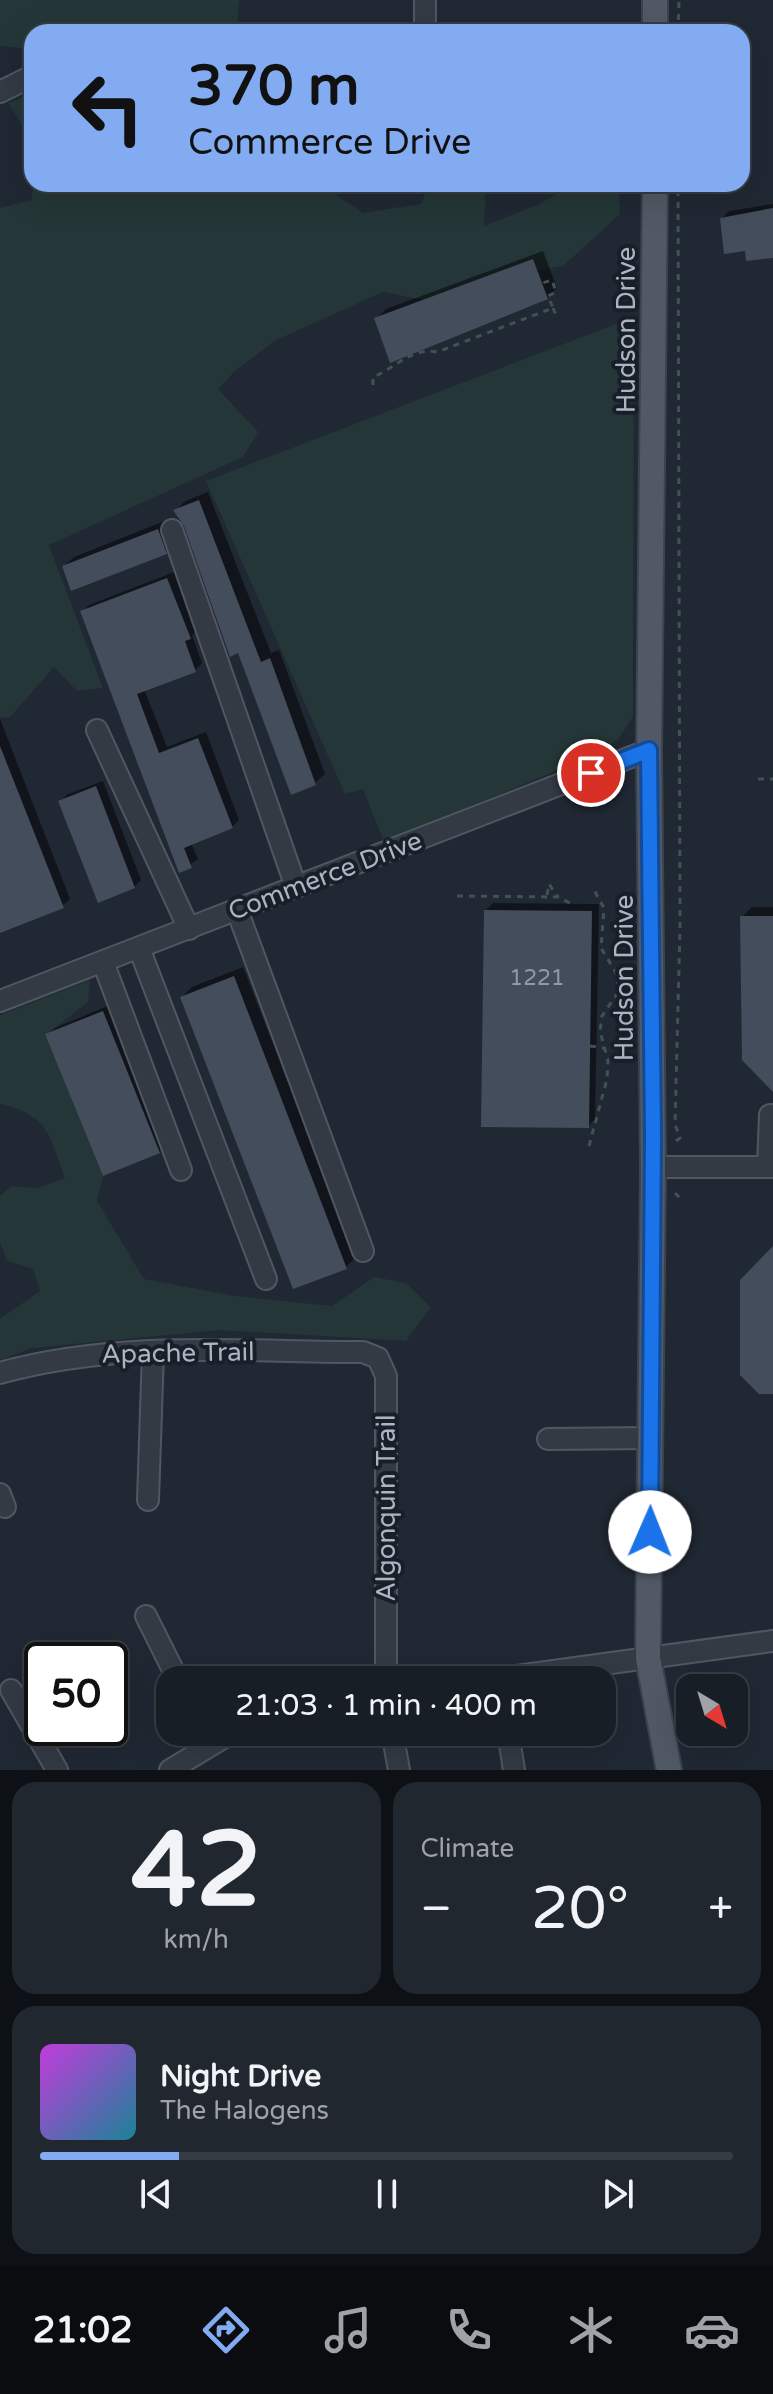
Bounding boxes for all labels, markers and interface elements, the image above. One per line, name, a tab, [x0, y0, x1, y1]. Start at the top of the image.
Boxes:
text: 370 m	[188, 53, 359, 120]
icon: left	[56, 56, 160, 160]
text: Commerce Drive	[188, 121, 472, 164]
street label: Hudson Drive	[611, 247, 642, 413]
pin	[557, 739, 625, 807]
icon: arrive	[569, 751, 613, 795]
street label: Commerce Drive	[224, 825, 426, 927]
street label: Hudson Drive	[609, 895, 640, 1061]
house number: 1221	[509, 965, 565, 991]
street label: Apache Trail	[101, 1336, 255, 1370]
street label: Algonquin Trail	[371, 1415, 402, 1601]
position arrow	[608, 1490, 692, 1574]
speed limit sign: 50	[24, 1642, 128, 1746]
north arrow	[676, 1674, 748, 1746]
map controls	[676, 1674, 748, 1746]
text: 21:03 · 1 min · 400 m	[235, 1687, 537, 1724]
text: 42	[131, 1809, 262, 1934]
text: Climate	[421, 1833, 514, 1864]
text: 20°	[531, 1873, 629, 1945]
text: −	[421, 1883, 452, 1936]
text: +	[708, 1883, 733, 1936]
text: km/h	[164, 1924, 229, 1955]
text: Night Drive	[160, 2058, 321, 2095]
text: The Halogens	[160, 2095, 329, 2126]
icon: previous	[134, 2172, 178, 2216]
icon: pause	[365, 2172, 409, 2216]
icon: next	[596, 2172, 640, 2216]
icon: directions	[198, 2302, 254, 2358]
icon: music	[320, 2302, 376, 2358]
icon: phone	[441, 2302, 497, 2358]
icon: climate	[563, 2302, 619, 2358]
icon: car	[684, 2302, 740, 2358]
text: 21:02	[33, 2309, 133, 2352]

